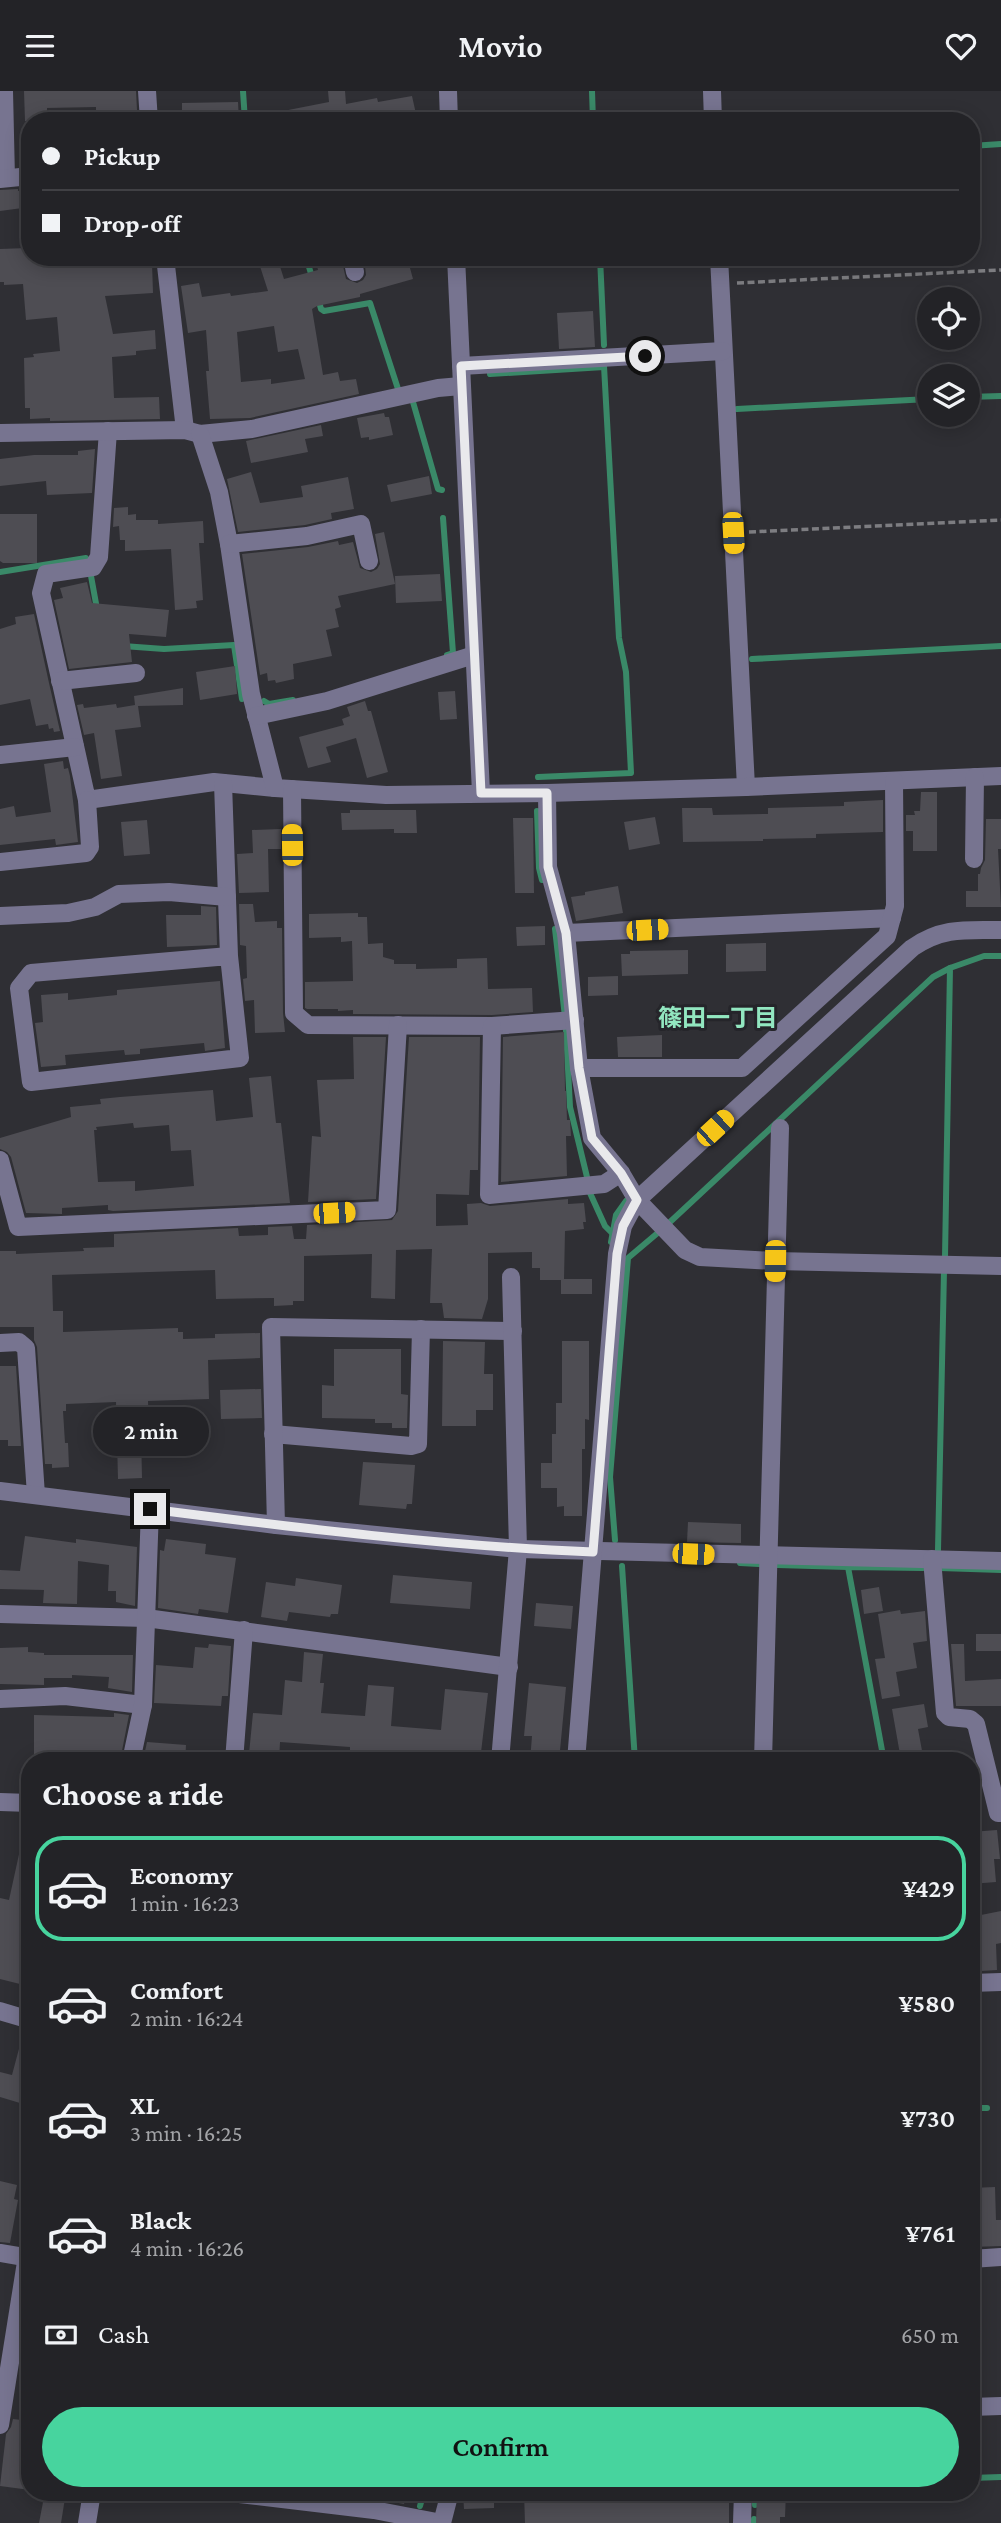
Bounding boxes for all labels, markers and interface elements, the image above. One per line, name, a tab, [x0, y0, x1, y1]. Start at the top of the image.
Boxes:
icon: menu	[21, 27, 59, 65]
icon: heart	[942, 27, 980, 65]
text: Movio	[458, 28, 543, 64]
text: Pickup	[84, 142, 161, 171]
text: Drop-off	[84, 209, 181, 238]
map controls	[917, 287, 980, 427]
button: locate	[917, 287, 980, 350]
route start	[629, 340, 661, 372]
button: layers	[917, 364, 980, 427]
car	[722, 511, 745, 555]
car	[282, 824, 303, 866]
car	[626, 918, 669, 942]
district label: 篠田一丁目	[658, 1004, 778, 1031]
car	[693, 1106, 738, 1150]
car	[313, 1201, 356, 1225]
car	[765, 1240, 786, 1282]
callout: 2 min	[92, 1407, 208, 1457]
text: 2 min	[124, 1418, 178, 1444]
route end	[134, 1493, 166, 1525]
car	[672, 1543, 715, 1565]
text: Choose a ride	[42, 1776, 223, 1812]
icon: car	[46, 1857, 109, 1920]
text: Economy	[130, 1861, 233, 1890]
text: ¥429	[903, 1874, 955, 1903]
text: 1 min · 16:23	[130, 1890, 239, 1916]
icon: car	[46, 1972, 109, 2035]
text: Comfort	[130, 1976, 223, 2005]
text: ¥580	[899, 1989, 955, 2018]
text: 2 min · 16:24	[130, 2005, 244, 2031]
icon: car	[46, 2087, 109, 2150]
text: XL	[130, 2091, 159, 2120]
text: ¥730	[901, 2104, 955, 2133]
text: 3 min · 16:25	[130, 2120, 243, 2146]
icon: car	[46, 2202, 109, 2265]
text: Black	[130, 2206, 191, 2235]
text: ¥761	[906, 2219, 955, 2248]
text: 4 min · 16:26	[130, 2235, 244, 2261]
icon: cash	[42, 2316, 80, 2354]
text: Cash	[98, 2320, 149, 2349]
text: 650 m	[901, 2322, 959, 2348]
button: Confirm	[42, 2407, 959, 2487]

